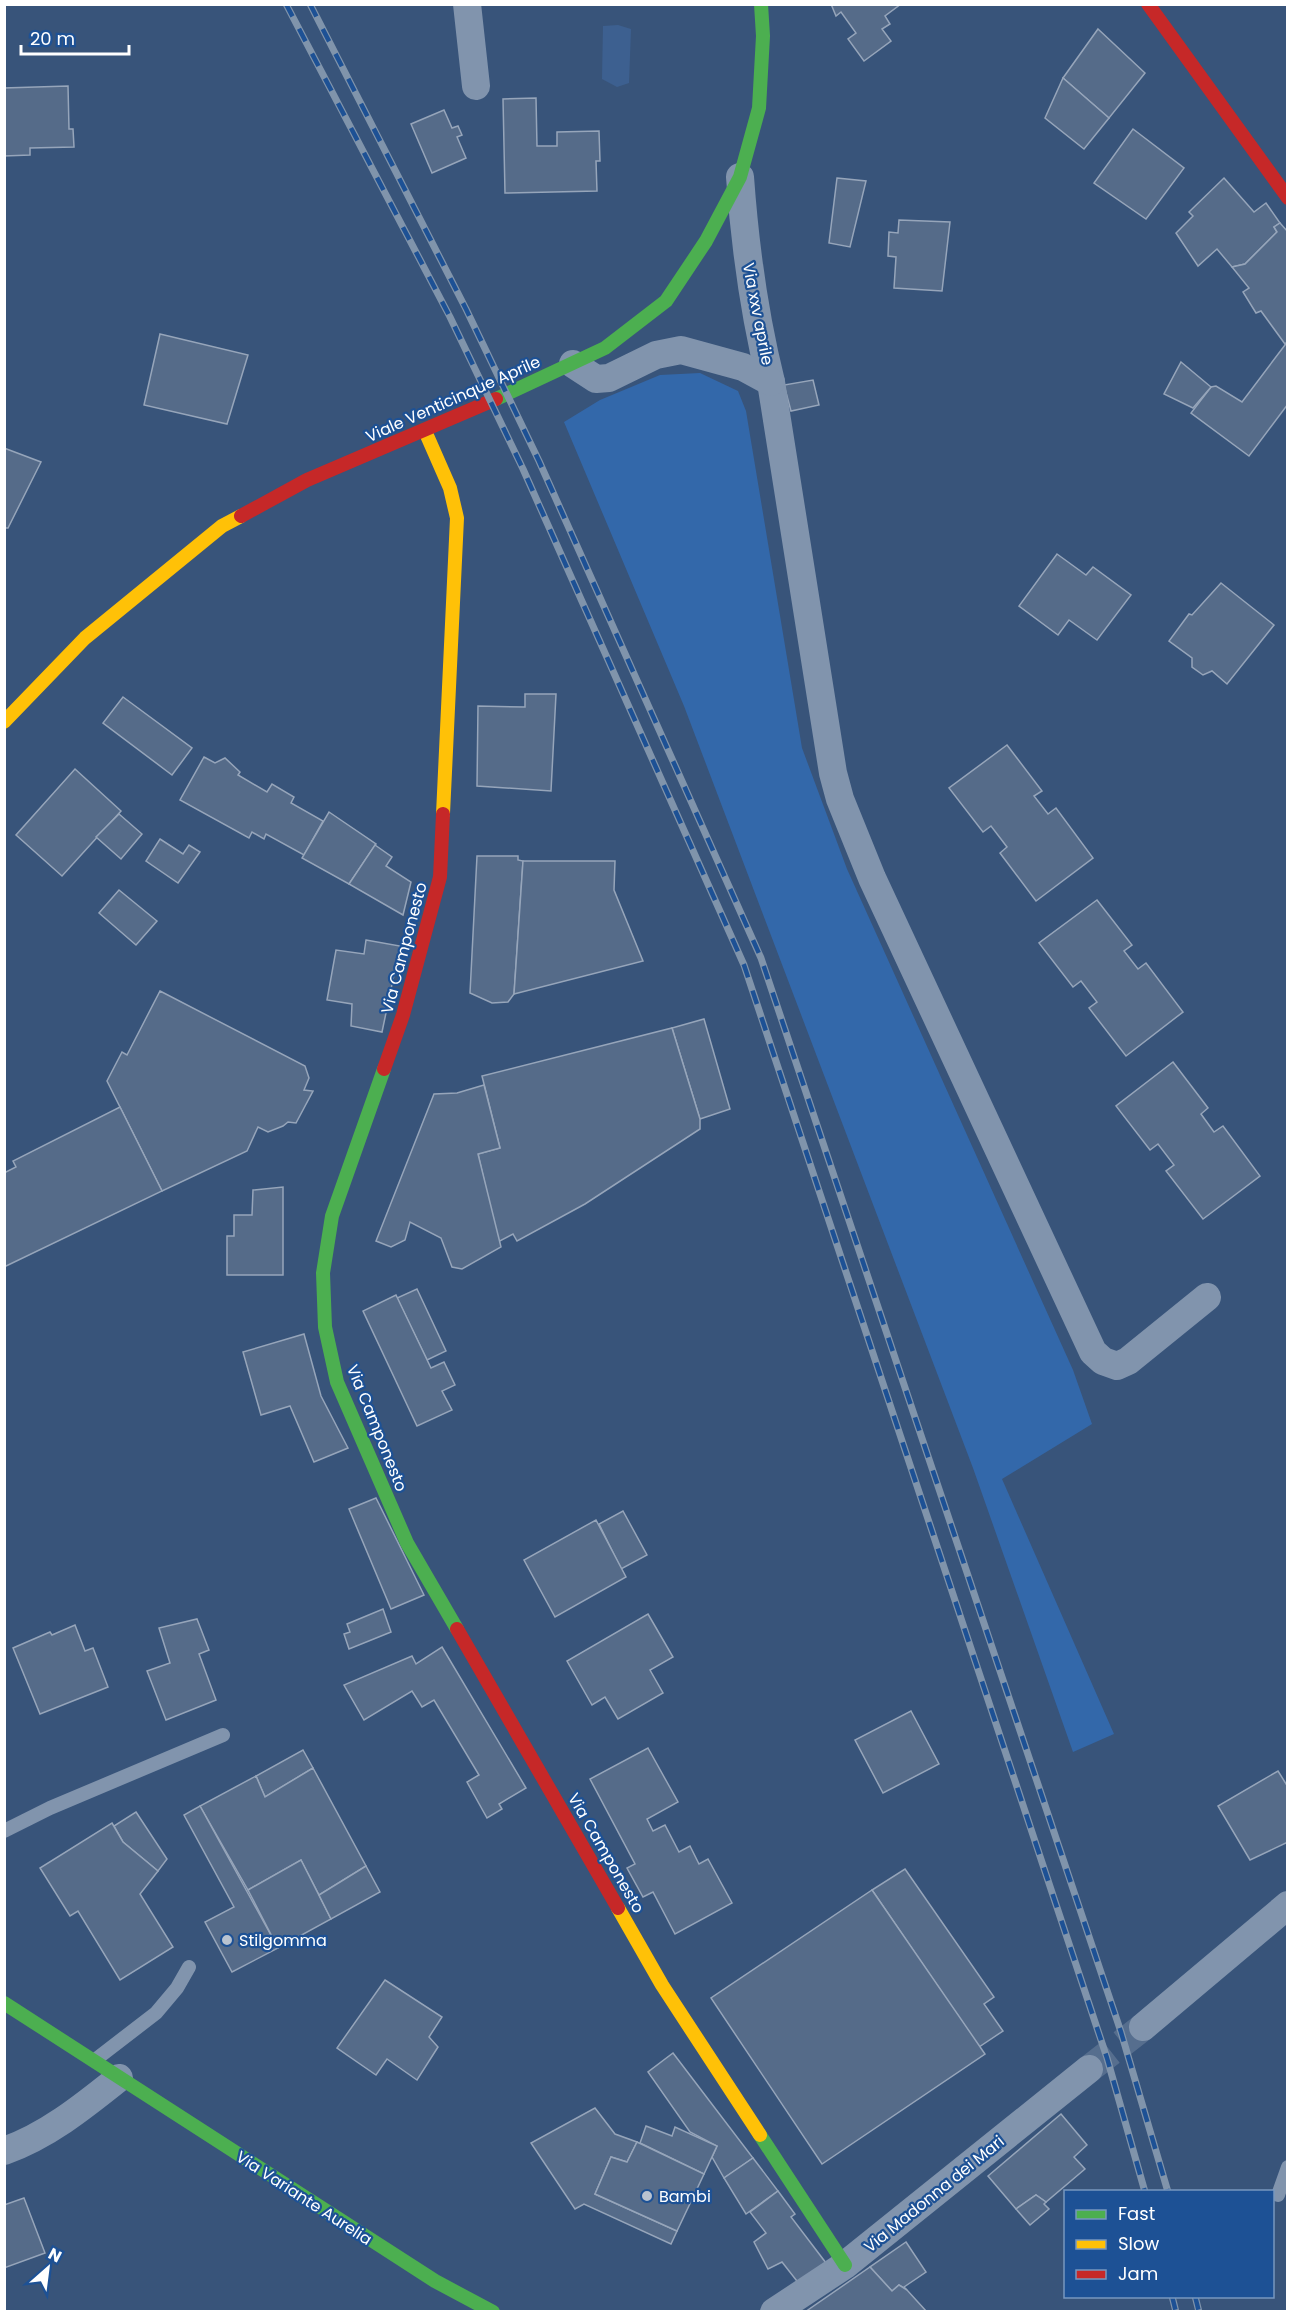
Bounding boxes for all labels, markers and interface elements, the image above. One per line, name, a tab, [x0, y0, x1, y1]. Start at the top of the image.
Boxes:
scale bar	[21, 18, 129, 56]
text: 20 m	[30, 26, 75, 51]
street label: Via xxv aprile	[737, 261, 779, 367]
street label: Viale Venticinque Aprile	[362, 350, 544, 448]
street label: Via Camponesto	[375, 880, 433, 1016]
street label: Via Camponesto	[341, 1361, 413, 1495]
street label: Via Camponesto	[562, 1789, 650, 1917]
place label: Stilgomma	[239, 1929, 327, 1952]
marker: Stilgomma	[220, 1933, 234, 1947]
street label: Via Madonna dei Mari	[859, 2130, 1009, 2258]
street label: Via Variante Aurelia	[231, 2145, 377, 2251]
place label: Bambi	[659, 2185, 711, 2208]
marker: Bambi	[640, 2189, 654, 2203]
legend	[1064, 2190, 1274, 2298]
text: Fast	[1118, 2201, 1155, 2226]
text: Slow	[1118, 2231, 1160, 2256]
north arrow	[18, 2238, 78, 2298]
text: N	[44, 2242, 66, 2268]
text: Jam	[1118, 2261, 1158, 2286]

